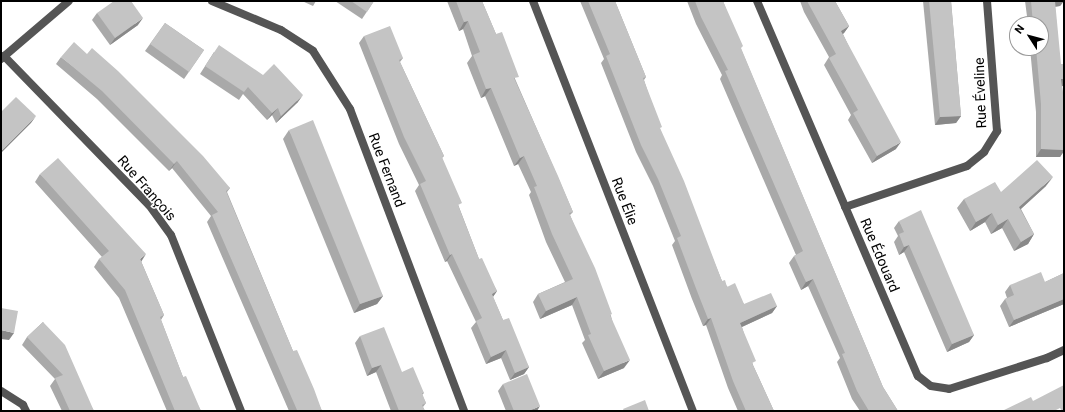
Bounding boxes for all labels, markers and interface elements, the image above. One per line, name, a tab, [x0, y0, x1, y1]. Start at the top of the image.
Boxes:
north arrow	[1009, 16, 1049, 56]
text: N	[1012, 22, 1027, 36]
street label: Rue Éveline	[970, 57, 990, 129]
street label: Rue Fernand	[365, 131, 409, 209]
street label: Rue François	[114, 152, 180, 224]
street label: Rue Élie	[608, 175, 642, 227]
street label: Rue Édouard	[857, 215, 903, 295]

